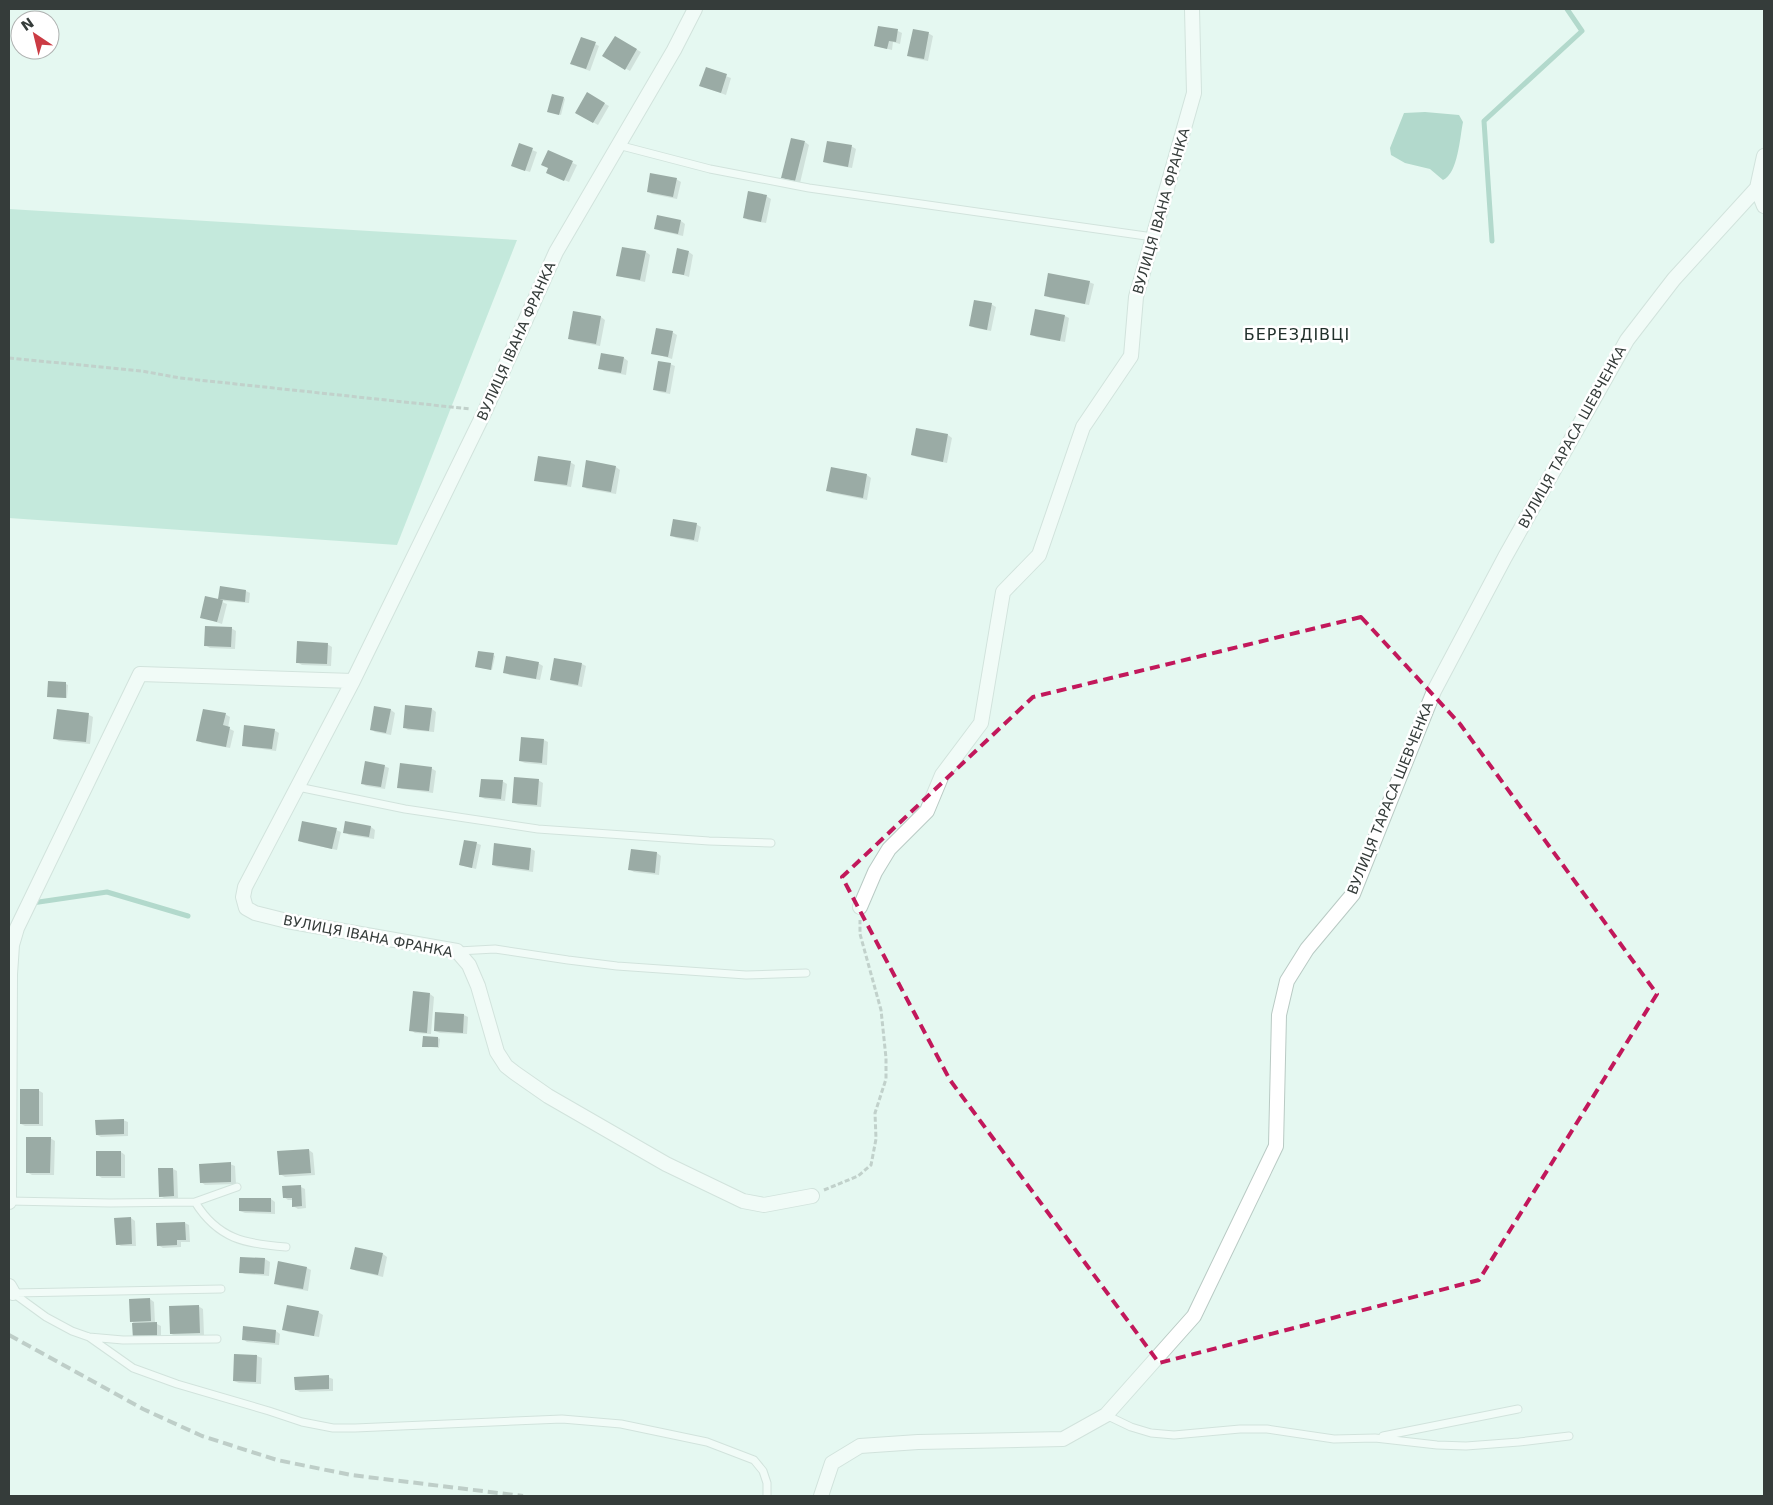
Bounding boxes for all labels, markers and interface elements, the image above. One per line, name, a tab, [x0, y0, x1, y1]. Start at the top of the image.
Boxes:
north arrow	[10, 10, 60, 60]
text: N	[18, 14, 37, 34]
street label: ВУЛИЦЯ ІВАНА ФРАНКА	[1130, 126, 1193, 296]
street label: ВУЛИЦЯ ІВАНА ФРАНКА	[474, 259, 558, 423]
district label: БЕРЕЗДІВЦІ	[1244, 325, 1350, 344]
street label: ВУЛИЦЯ ТАРАСА ШЕВЧЕНКА	[1515, 343, 1629, 531]
street label: ВУЛИЦЯ ТАРАСА ШЕВЧЕНКА	[1344, 699, 1436, 897]
street label: ВУЛИЦЯ ІВАНА ФРАНКА	[282, 912, 454, 960]

